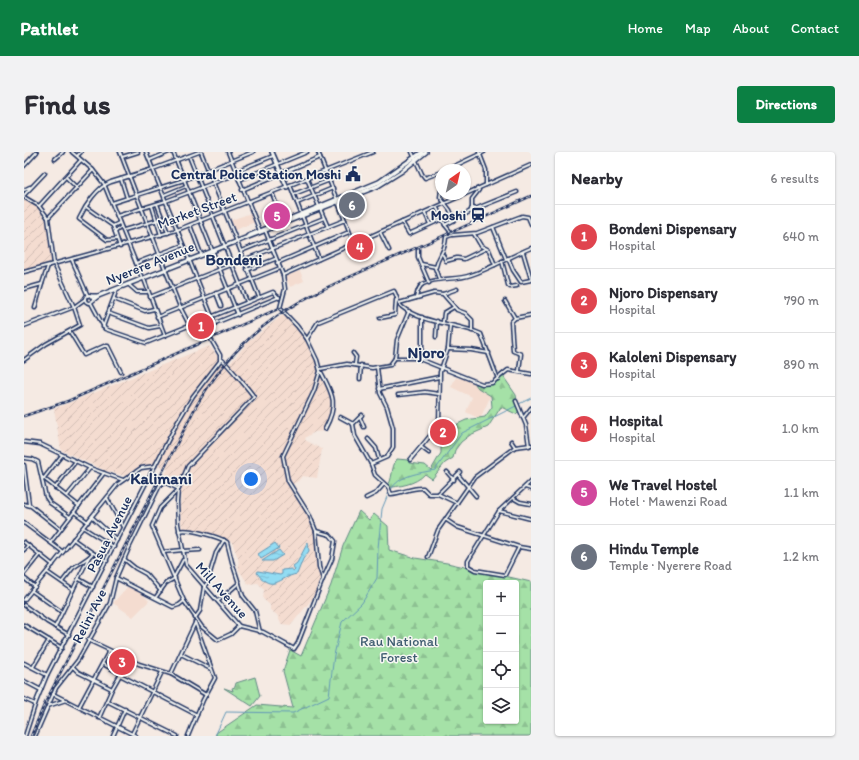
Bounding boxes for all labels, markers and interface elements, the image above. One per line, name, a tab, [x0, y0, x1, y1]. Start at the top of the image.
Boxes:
text: Pathlet	[20, 17, 78, 40]
text: Home	[628, 20, 663, 37]
text: Map	[685, 20, 711, 37]
text: About	[733, 20, 769, 37]
text: Contact	[791, 20, 839, 37]
button: Directions	[737, 86, 835, 123]
text: Find us	[24, 87, 111, 121]
north arrow	[435, 164, 471, 200]
public building icon: Central Police Station Moshi	[344, 165, 362, 183]
place label: Central Police Station Moshi	[171, 166, 341, 183]
text: Nearby	[571, 168, 623, 188]
text: 6 results	[771, 171, 819, 186]
street label: Market Street	[155, 188, 239, 233]
pin: 6	[339, 190, 365, 220]
pin: 5	[264, 201, 290, 231]
station icon: Moshi	[469, 206, 487, 224]
place label: Moshi	[431, 207, 466, 224]
text: Bondeni Dispensary	[609, 220, 736, 238]
text: 1	[581, 229, 587, 244]
text: 640 m	[782, 229, 819, 244]
pin: 4	[347, 232, 373, 262]
street label: Nyerere Avenue	[103, 238, 197, 289]
text: Hospital	[609, 238, 656, 253]
district label: Bondeni	[206, 250, 262, 269]
text: Njoro Dispensary	[609, 284, 717, 302]
text: 2	[581, 293, 587, 308]
text: 790 m	[784, 293, 819, 308]
text: Hospital	[609, 302, 656, 317]
pin: 1	[188, 311, 214, 341]
district label: Njoro	[407, 343, 445, 363]
text: Kaloleni Dispensary	[609, 348, 736, 366]
text: 3	[580, 357, 588, 372]
text: 890 m	[783, 357, 819, 372]
text: Hospital	[609, 366, 656, 381]
text: Hospital	[609, 412, 663, 430]
pin: 2	[430, 417, 456, 447]
text: 4	[580, 421, 588, 436]
text: 1.0 km	[782, 421, 819, 436]
text: Hospital	[609, 430, 656, 445]
district label: Kalimani	[130, 469, 192, 488]
your location	[241, 469, 261, 489]
text: We Travel Hostel	[609, 476, 717, 494]
text: 5	[581, 485, 587, 500]
text: 1.1 km	[784, 485, 819, 500]
street label: Pasua Avenue	[83, 493, 136, 575]
text: Hotel · Mawenzi Road	[609, 494, 728, 509]
text: Hindu Temple	[609, 540, 699, 558]
text: 6	[581, 549, 587, 564]
text: 1.2 km	[783, 549, 819, 564]
text: Temple · Nyerere Road	[609, 558, 732, 573]
street label: Mill Avenue	[192, 559, 252, 622]
map controls	[483, 580, 519, 724]
button: +	[483, 580, 519, 616]
street label: Relini Ave	[69, 586, 111, 646]
button: −	[483, 616, 519, 652]
park label: Rau National Forest	[360, 633, 438, 666]
pin: 3	[109, 647, 135, 677]
button: locate	[483, 652, 519, 688]
button: layers	[483, 688, 519, 724]

